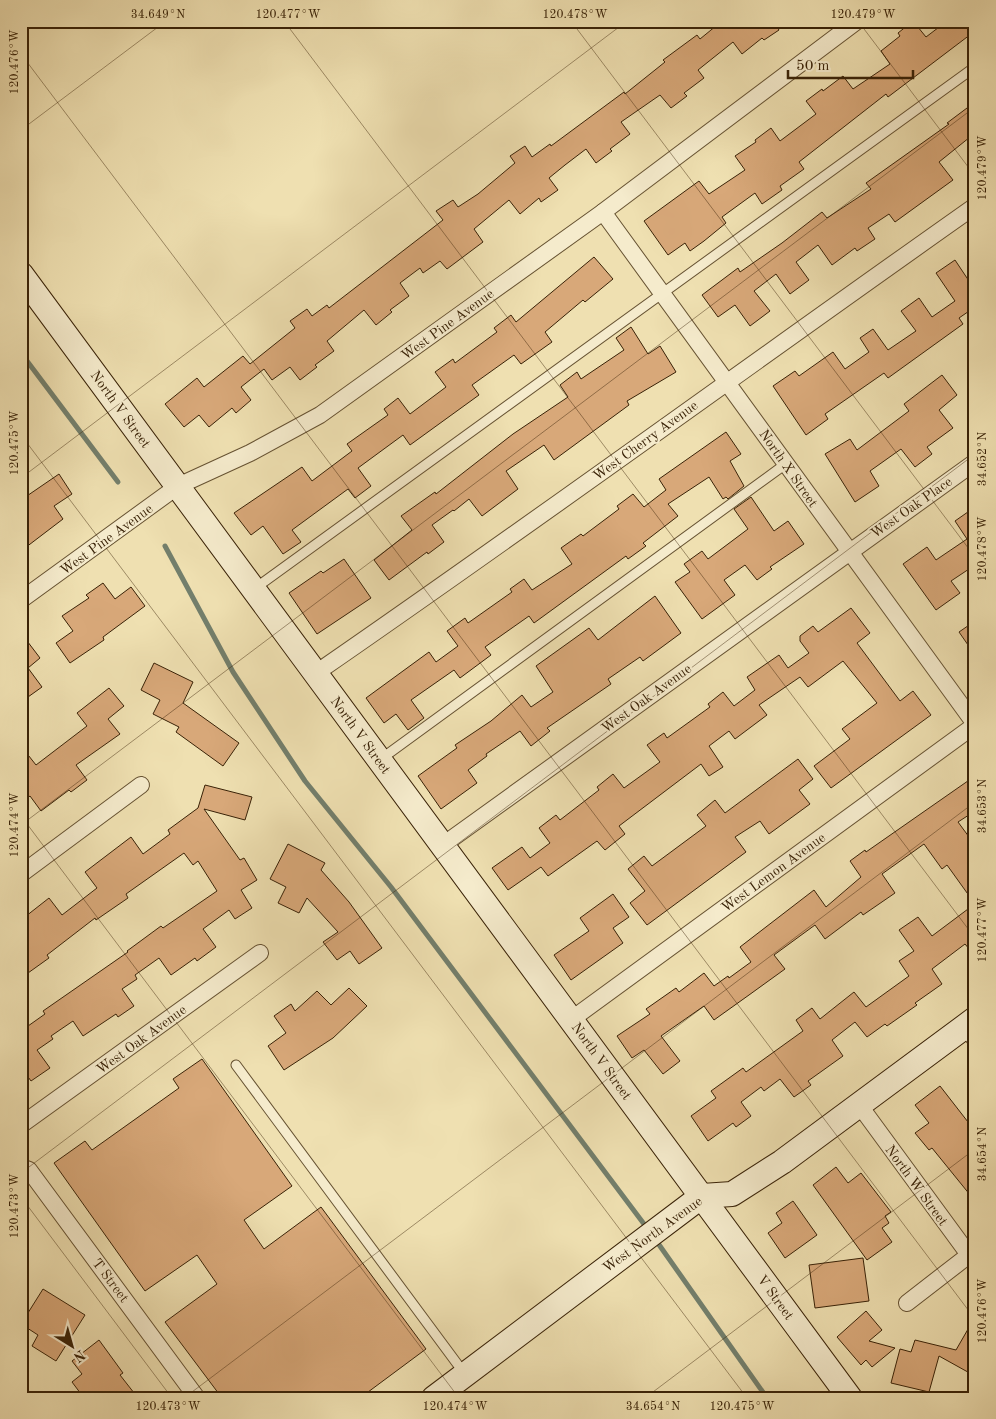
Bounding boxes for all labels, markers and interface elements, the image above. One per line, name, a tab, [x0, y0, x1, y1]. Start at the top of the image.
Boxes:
text: 34.649°N	[131, 9, 185, 21]
text: 120.477°W	[256, 9, 321, 21]
text: 120.478°W	[543, 9, 608, 21]
text: 120.479°W	[831, 9, 896, 21]
text: 120.476°W	[9, 29, 21, 94]
scale bar	[788, 48, 914, 80]
text: 50 m	[796, 59, 830, 74]
text: 120.479°W	[977, 135, 989, 200]
street label: West Pine Avenue	[399, 287, 496, 363]
street label: North V Street	[88, 368, 153, 451]
street label: West Cherry Avenue	[591, 398, 701, 483]
text: 120.475°W	[8, 410, 21, 475]
street label: North X Street	[756, 427, 820, 510]
text: 34.652°N	[976, 432, 989, 486]
street label: West Oak Place	[868, 475, 955, 541]
street label: West Pine Avenue	[58, 502, 155, 578]
text: 120.478°W	[977, 516, 989, 581]
street label: West Oak Avenue	[599, 662, 694, 736]
street label: North V Street	[328, 694, 393, 777]
text: 34.653°N	[976, 779, 989, 833]
text: 120.474°W	[9, 792, 21, 857]
street label: West Lemon Avenue	[719, 830, 828, 915]
text: 120.477°W	[977, 897, 989, 962]
street label: West Oak Avenue	[94, 1003, 189, 1077]
street label: North V Street	[569, 1020, 634, 1103]
text: 34.654°N	[976, 1127, 989, 1181]
street label: North W Street	[882, 1143, 950, 1229]
text: 120.473°W	[9, 1173, 21, 1238]
street label: West North Avenue	[600, 1194, 705, 1276]
street label: T Street	[89, 1256, 131, 1305]
street label: V Street	[754, 1273, 796, 1323]
text: 120.476°W	[977, 1278, 989, 1343]
north arrow	[48, 1322, 98, 1372]
text: N	[70, 1347, 88, 1365]
text: 34.654°N	[626, 1400, 680, 1413]
text: 120.475°W	[710, 1400, 775, 1413]
text: 120.473°W	[136, 1401, 201, 1413]
text: 120.474°W	[423, 1401, 488, 1413]

